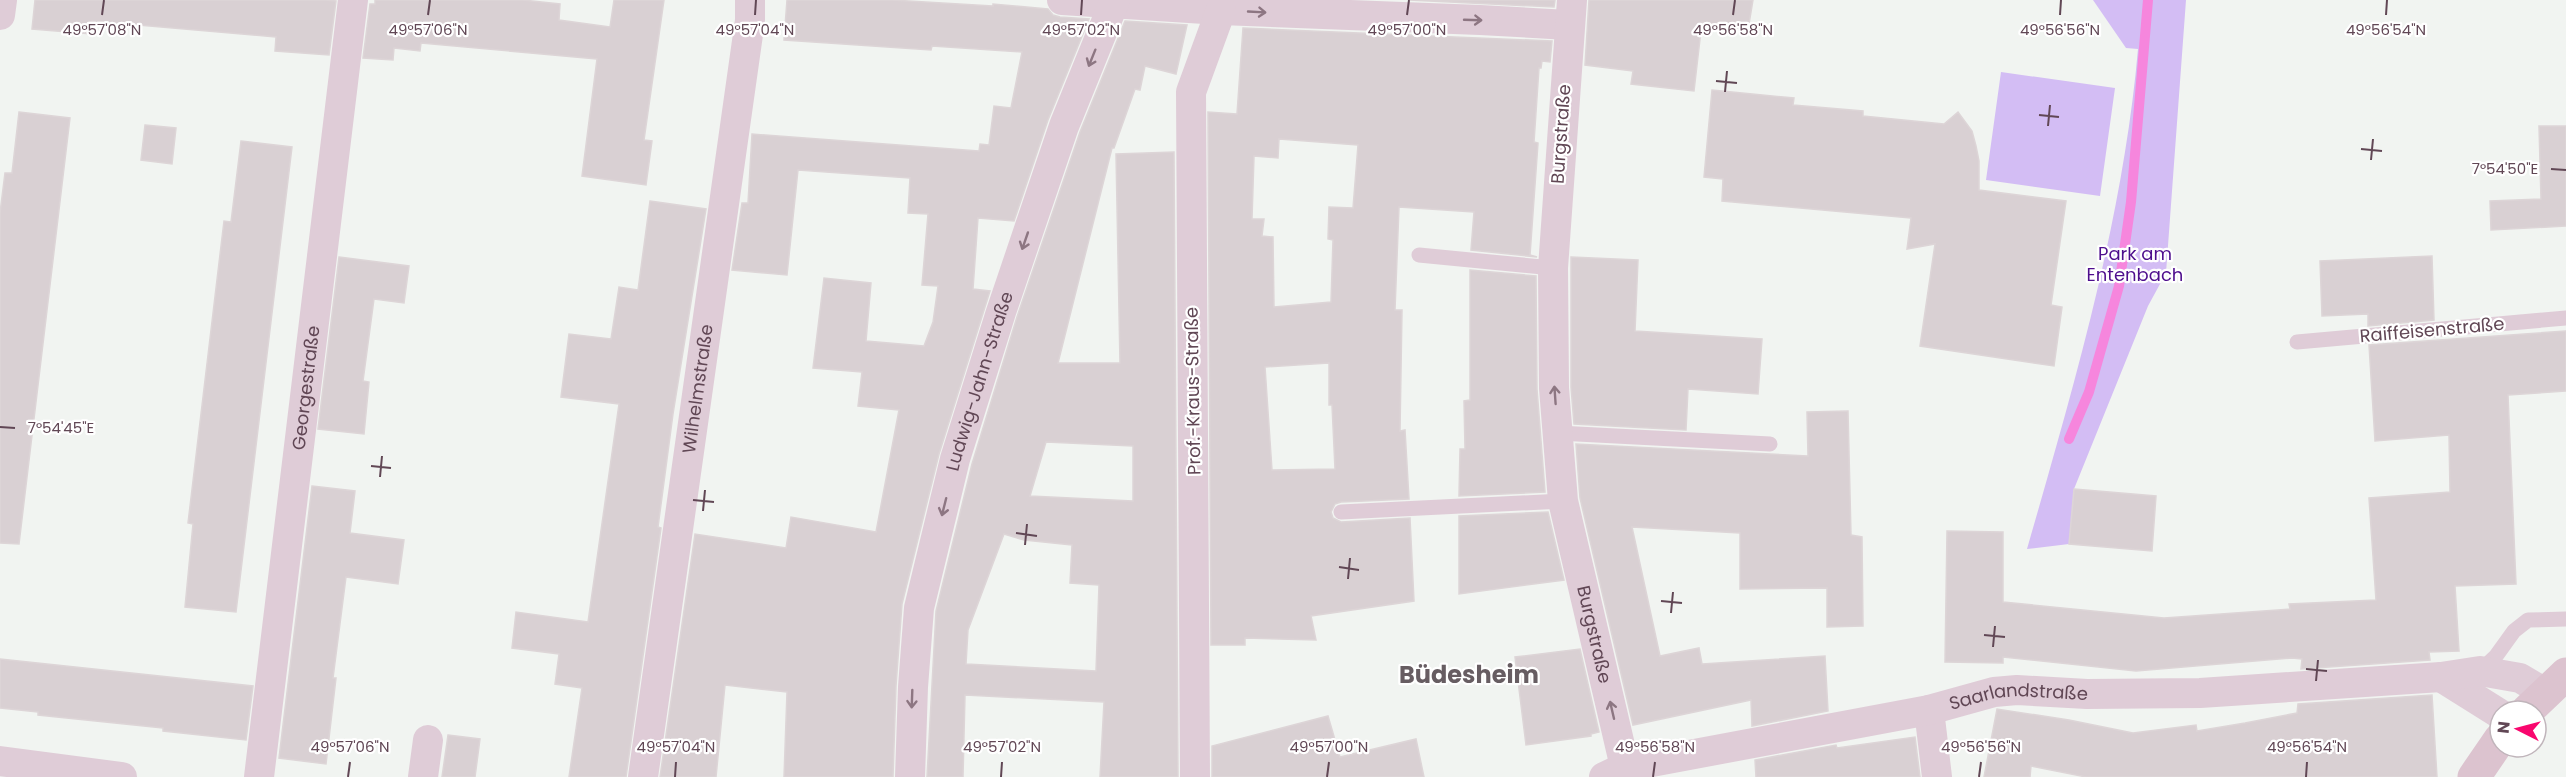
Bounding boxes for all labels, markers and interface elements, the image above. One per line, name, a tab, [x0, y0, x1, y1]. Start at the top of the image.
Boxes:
one-way arrow	[1246, 6, 1266, 17]
one-way arrow	[1462, 14, 1482, 25]
text: 49°57'08"N	[63, 19, 141, 40]
text: 49°57'06"N	[389, 19, 467, 40]
text: 49°57'04"N	[716, 19, 794, 40]
text: 49°57'02"N	[1042, 19, 1120, 40]
text: 49°57'00"N	[1368, 19, 1446, 40]
text: 49°56'58"N	[1693, 19, 1773, 40]
text: 49°56'56"N	[2020, 19, 2100, 40]
text: 49°56'54"N	[2346, 19, 2426, 40]
one-way arrow	[1086, 48, 1097, 66]
street label: Burgstraße	[1545, 83, 1576, 185]
text: 7°54'50"E	[2472, 158, 2538, 179]
one-way arrow	[1019, 231, 1030, 250]
park label: Park am Entenbach	[2087, 241, 2183, 287]
street label: Ludwig-Jahn-Straße	[940, 288, 1019, 474]
street label: Prof.-Kraus-Straße	[1179, 307, 1206, 475]
street label: Raiffeisenstraße	[2358, 311, 2505, 348]
street label: Wilhelmstraße	[676, 322, 719, 455]
street label: Georgestraße	[286, 324, 326, 451]
one-way arrow	[1549, 386, 1560, 406]
text: 7°54'45"E	[28, 417, 94, 438]
one-way arrow	[937, 497, 949, 516]
street label: Burgstraße	[1571, 583, 1618, 686]
district label: Büdesheim	[1399, 658, 1539, 691]
street label: Saarlandstraße	[1946, 677, 2089, 716]
one-way arrow	[907, 689, 918, 709]
north arrow	[2488, 699, 2548, 759]
one-way arrow	[1605, 701, 1617, 720]
text: N	[2492, 720, 2516, 735]
text: 49°57'06"N	[311, 736, 389, 757]
text: 49°57'04"N	[637, 736, 715, 757]
text: 49°57'02"N	[963, 736, 1041, 757]
text: 49°57'00"N	[1290, 736, 1368, 757]
text: 49°56'58"N	[1615, 736, 1695, 757]
text: 49°56'56"N	[1941, 736, 2021, 757]
text: 49°56'54"N	[2267, 736, 2347, 757]

